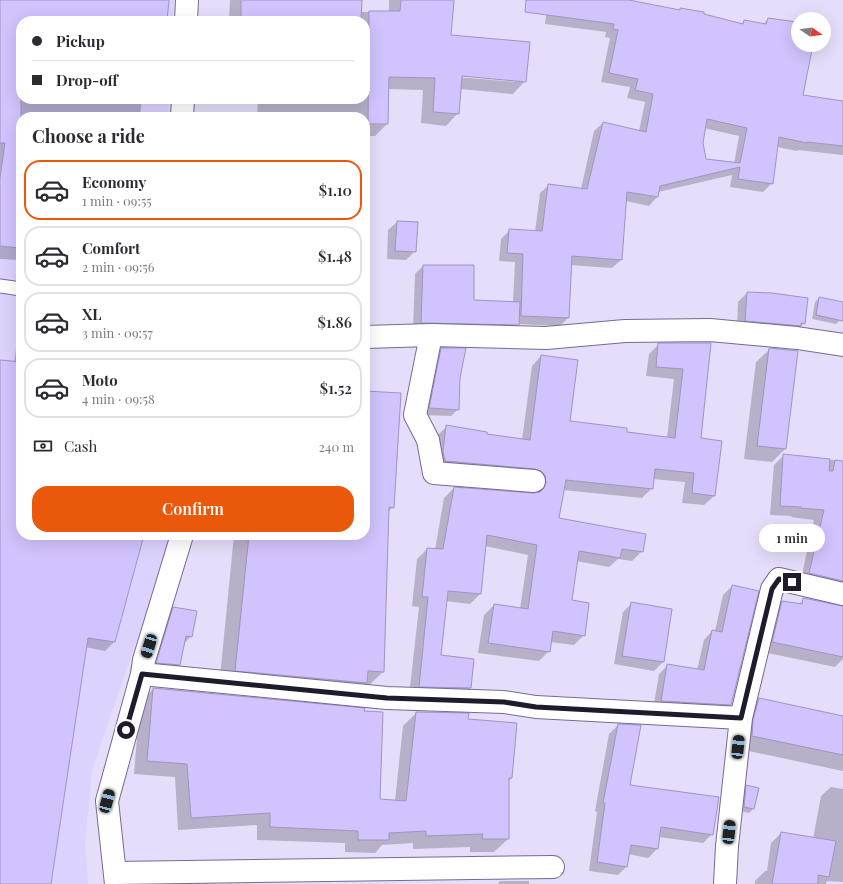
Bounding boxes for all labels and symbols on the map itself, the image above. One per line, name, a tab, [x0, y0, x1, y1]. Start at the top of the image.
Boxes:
north arrow	[791, 12, 831, 52]
callout: 1 min	[759, 524, 825, 552]
route end	[783, 573, 801, 591]
car	[140, 633, 158, 659]
route start	[117, 721, 135, 739]
car	[731, 734, 745, 760]
car	[98, 788, 116, 814]
car	[722, 819, 736, 845]

